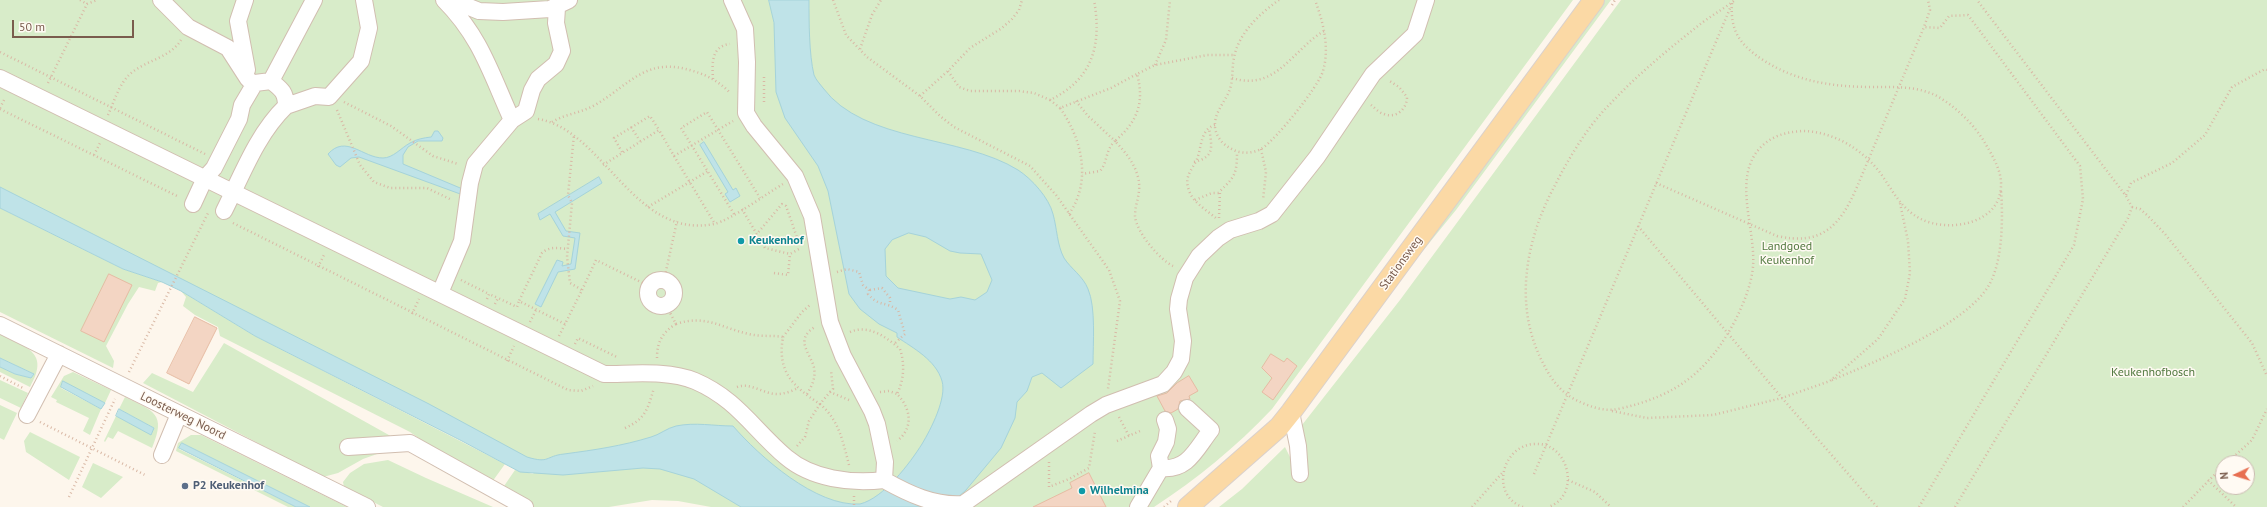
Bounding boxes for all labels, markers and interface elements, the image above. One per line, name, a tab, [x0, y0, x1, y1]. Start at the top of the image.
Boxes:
scale bar	[14, 12, 136, 38]
text: 50 m	[19, 19, 45, 34]
street label: Stationsweg	[1377, 233, 1425, 293]
place label: Keukenhof	[749, 234, 803, 248]
marker: Keukenhof	[736, 236, 746, 246]
park label: Landgoed Keukenhof	[1760, 240, 1814, 268]
park label: Keukenhofbosch	[2111, 366, 2195, 380]
street label: Loosterweg Noord	[138, 389, 228, 443]
north arrow	[2215, 455, 2255, 495]
text: N	[2217, 472, 2231, 480]
place label: P2 Keukenhof	[193, 479, 264, 493]
marker: P2 Keukenhof	[180, 481, 190, 491]
place label: Wilhelmina	[1090, 484, 1149, 498]
marker: Wilhelmina	[1077, 486, 1087, 496]

